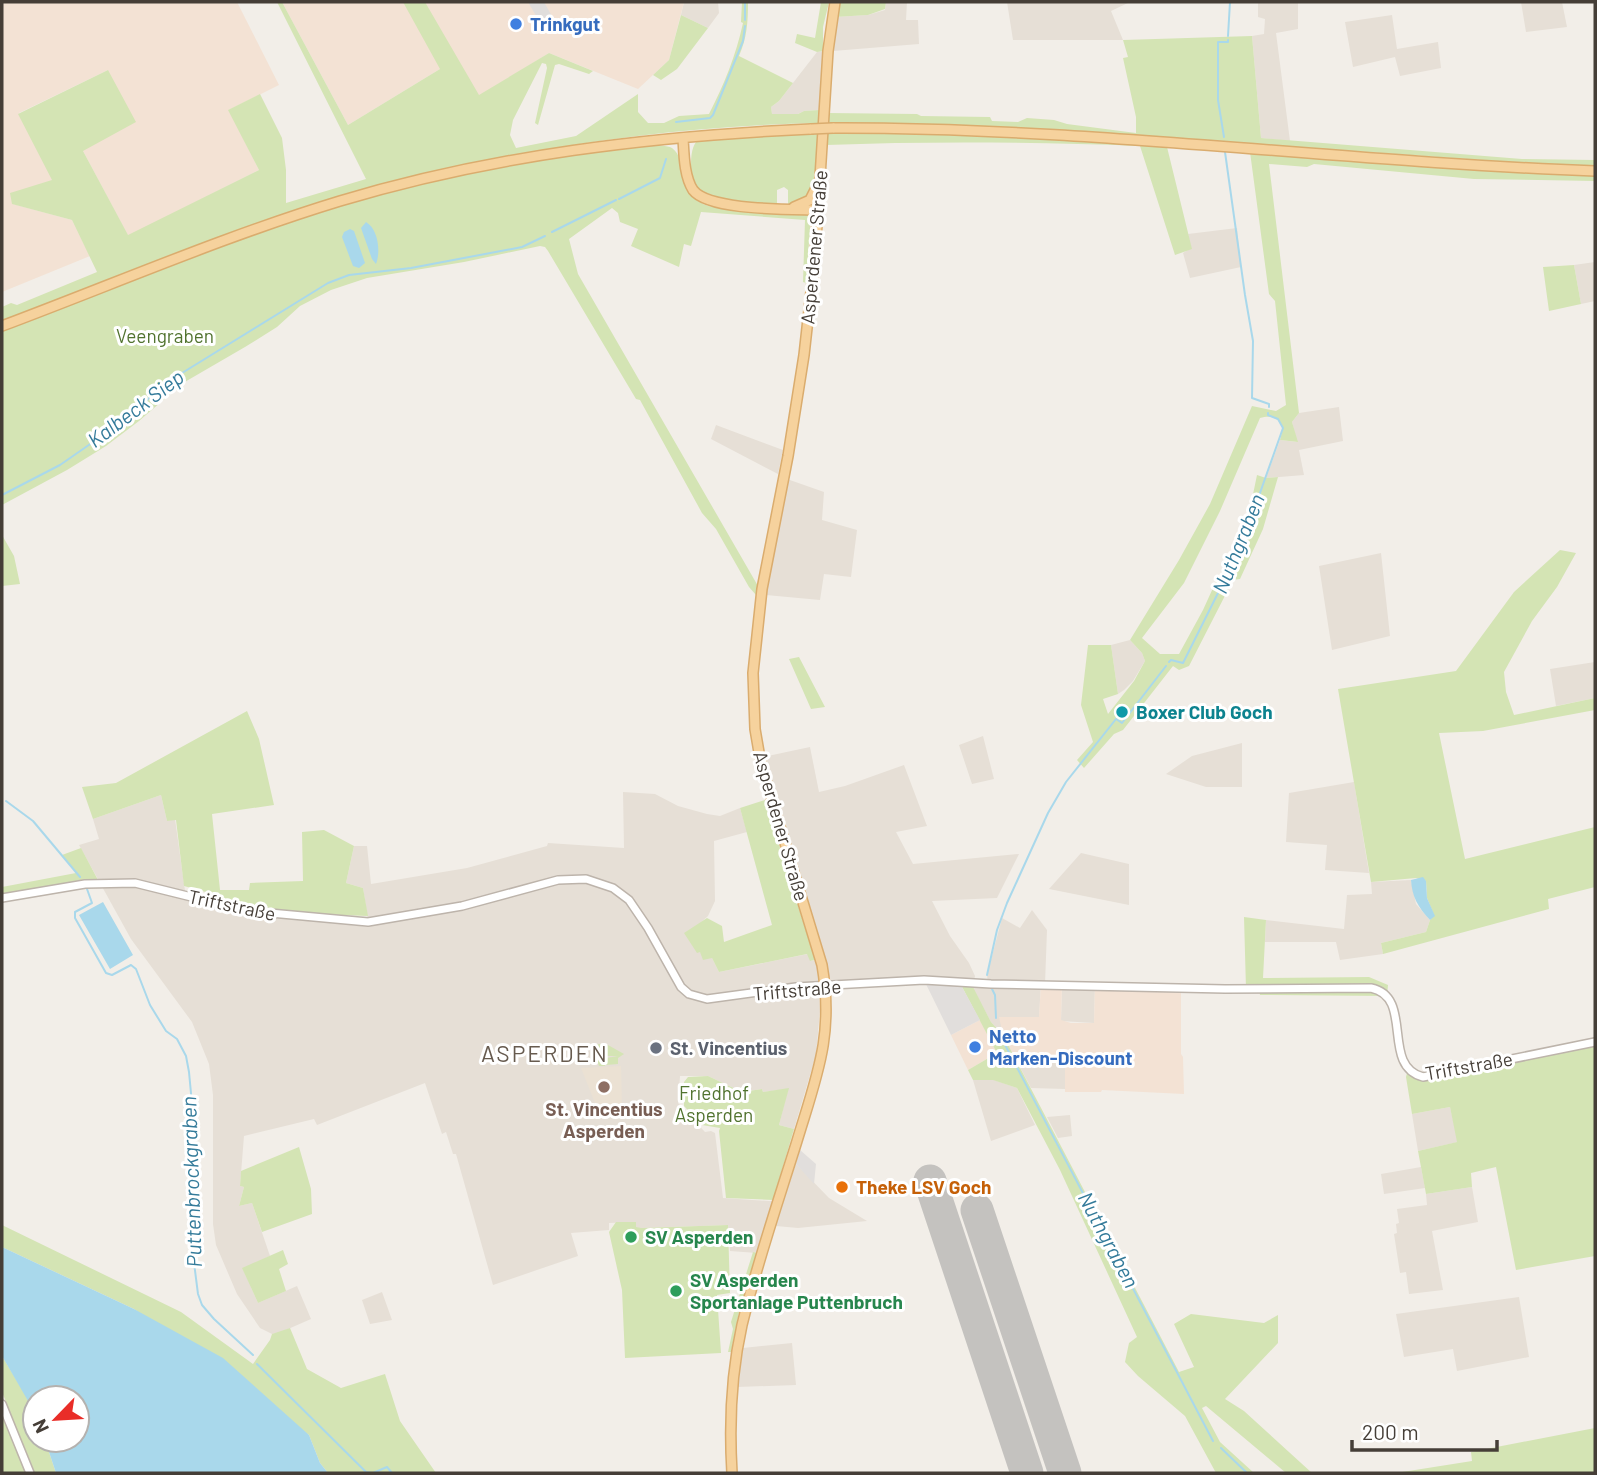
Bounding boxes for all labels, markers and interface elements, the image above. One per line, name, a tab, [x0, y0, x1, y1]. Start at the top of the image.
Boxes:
place label: Trinkgut	[530, 12, 600, 35]
marker: Trinkgut	[508, 16, 524, 32]
street label: Asperdener Straße	[795, 169, 832, 325]
park label: Veengraben	[116, 324, 214, 347]
water label: Kalbeck Siep	[82, 364, 188, 452]
water label: Nuthgraben	[1206, 490, 1269, 597]
place label: Boxer Club Goch	[1136, 700, 1273, 723]
marker: Boxer Club Goch	[1114, 704, 1130, 720]
street label: Asperdener Straße	[749, 748, 814, 903]
street label: Triftstraße	[186, 884, 278, 925]
street label: Triftstraße	[752, 974, 842, 1005]
place label: Netto Marken-Discount	[989, 1024, 1132, 1069]
place label: St. Vincentius	[670, 1036, 787, 1059]
district label: ASPERDEN	[481, 1039, 609, 1067]
marker: Netto Marken-Discount	[967, 1039, 983, 1055]
marker: St. Vincentius	[648, 1040, 664, 1056]
street label: Triftstraße	[1423, 1046, 1515, 1085]
marker: St. Vincentius Asperden	[596, 1079, 612, 1095]
park label: Friedhof Asperden	[675, 1081, 753, 1126]
water label: Puttenbrockgraben	[175, 1096, 206, 1268]
place label: St. Vincentius Asperden	[545, 1097, 663, 1142]
place label: Theke LSV Goch	[856, 1175, 991, 1198]
marker: Theke LSV Goch	[834, 1179, 850, 1195]
water label: Nuthgraben	[1074, 1187, 1145, 1292]
place label: SV Asperden	[645, 1225, 753, 1248]
marker: SV Asperden	[623, 1229, 639, 1245]
place label: SV Asperden Sportanlage Puttenbruch	[690, 1268, 903, 1313]
marker: SV Asperden Sportanlage Puttenbruch	[668, 1283, 684, 1299]
north arrow	[21, 1384, 91, 1454]
scale bar	[1352, 1408, 1497, 1452]
text: N	[27, 1416, 53, 1437]
text: 200 m	[1362, 1419, 1419, 1444]

